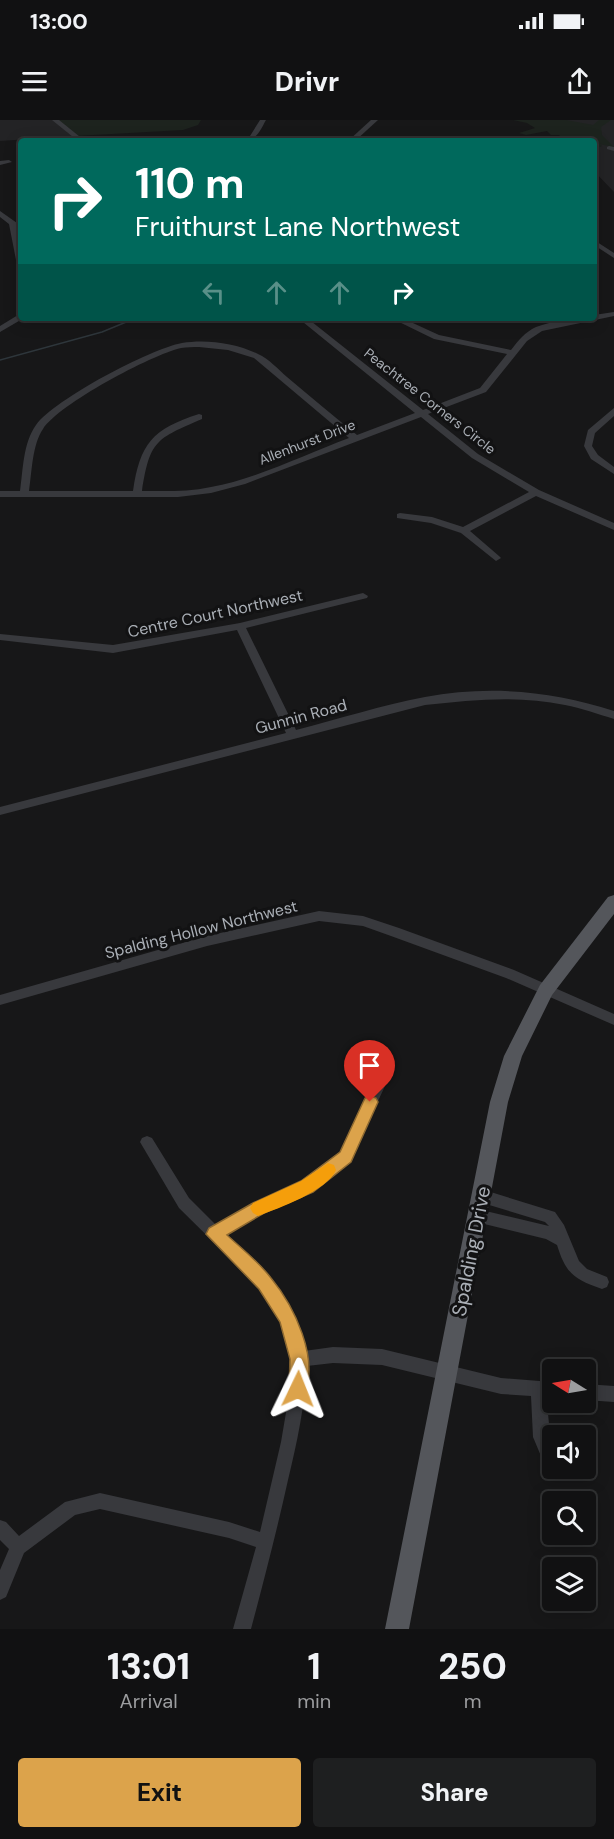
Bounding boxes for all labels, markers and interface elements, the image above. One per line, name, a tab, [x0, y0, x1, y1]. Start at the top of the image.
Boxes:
text: 13:00	[30, 7, 88, 36]
text: Drivr	[275, 64, 339, 99]
icon: menu	[18, 65, 51, 98]
icon: share	[563, 65, 596, 98]
text: 110 m	[135, 156, 245, 211]
icon: right	[36, 162, 114, 240]
text: Fruithurst Lane Northwest	[135, 209, 460, 244]
icon: left	[197, 276, 230, 309]
icon: ahead	[260, 276, 293, 309]
icon: ahead	[323, 276, 356, 309]
icon: right	[386, 276, 419, 309]
street label: Peachtree Corners Circle	[361, 344, 499, 458]
street label: Allenhurst Drive	[256, 415, 358, 469]
street label: Centre Court Northwest	[126, 585, 305, 642]
street label: Gunnin Road	[253, 694, 349, 739]
street label: Spalding Hollow Northwest	[103, 895, 300, 964]
pin	[344, 1040, 395, 1102]
icon: arrive	[353, 1049, 386, 1082]
street label: Spalding Drive	[446, 1184, 496, 1318]
position arrow	[266, 1357, 330, 1421]
north arrow	[542, 1359, 596, 1413]
map controls	[542, 1359, 596, 1611]
button: sound	[542, 1425, 596, 1479]
button: search	[542, 1491, 596, 1545]
button: layers	[542, 1557, 596, 1611]
text: 13:01	[107, 1643, 190, 1690]
text: 1	[308, 1643, 321, 1690]
text: 250	[438, 1643, 507, 1690]
text: Arrival	[119, 1688, 178, 1714]
text: min	[297, 1688, 331, 1714]
text: m	[464, 1688, 482, 1714]
button: Exit	[18, 1758, 301, 1827]
button: Share	[313, 1758, 596, 1827]

